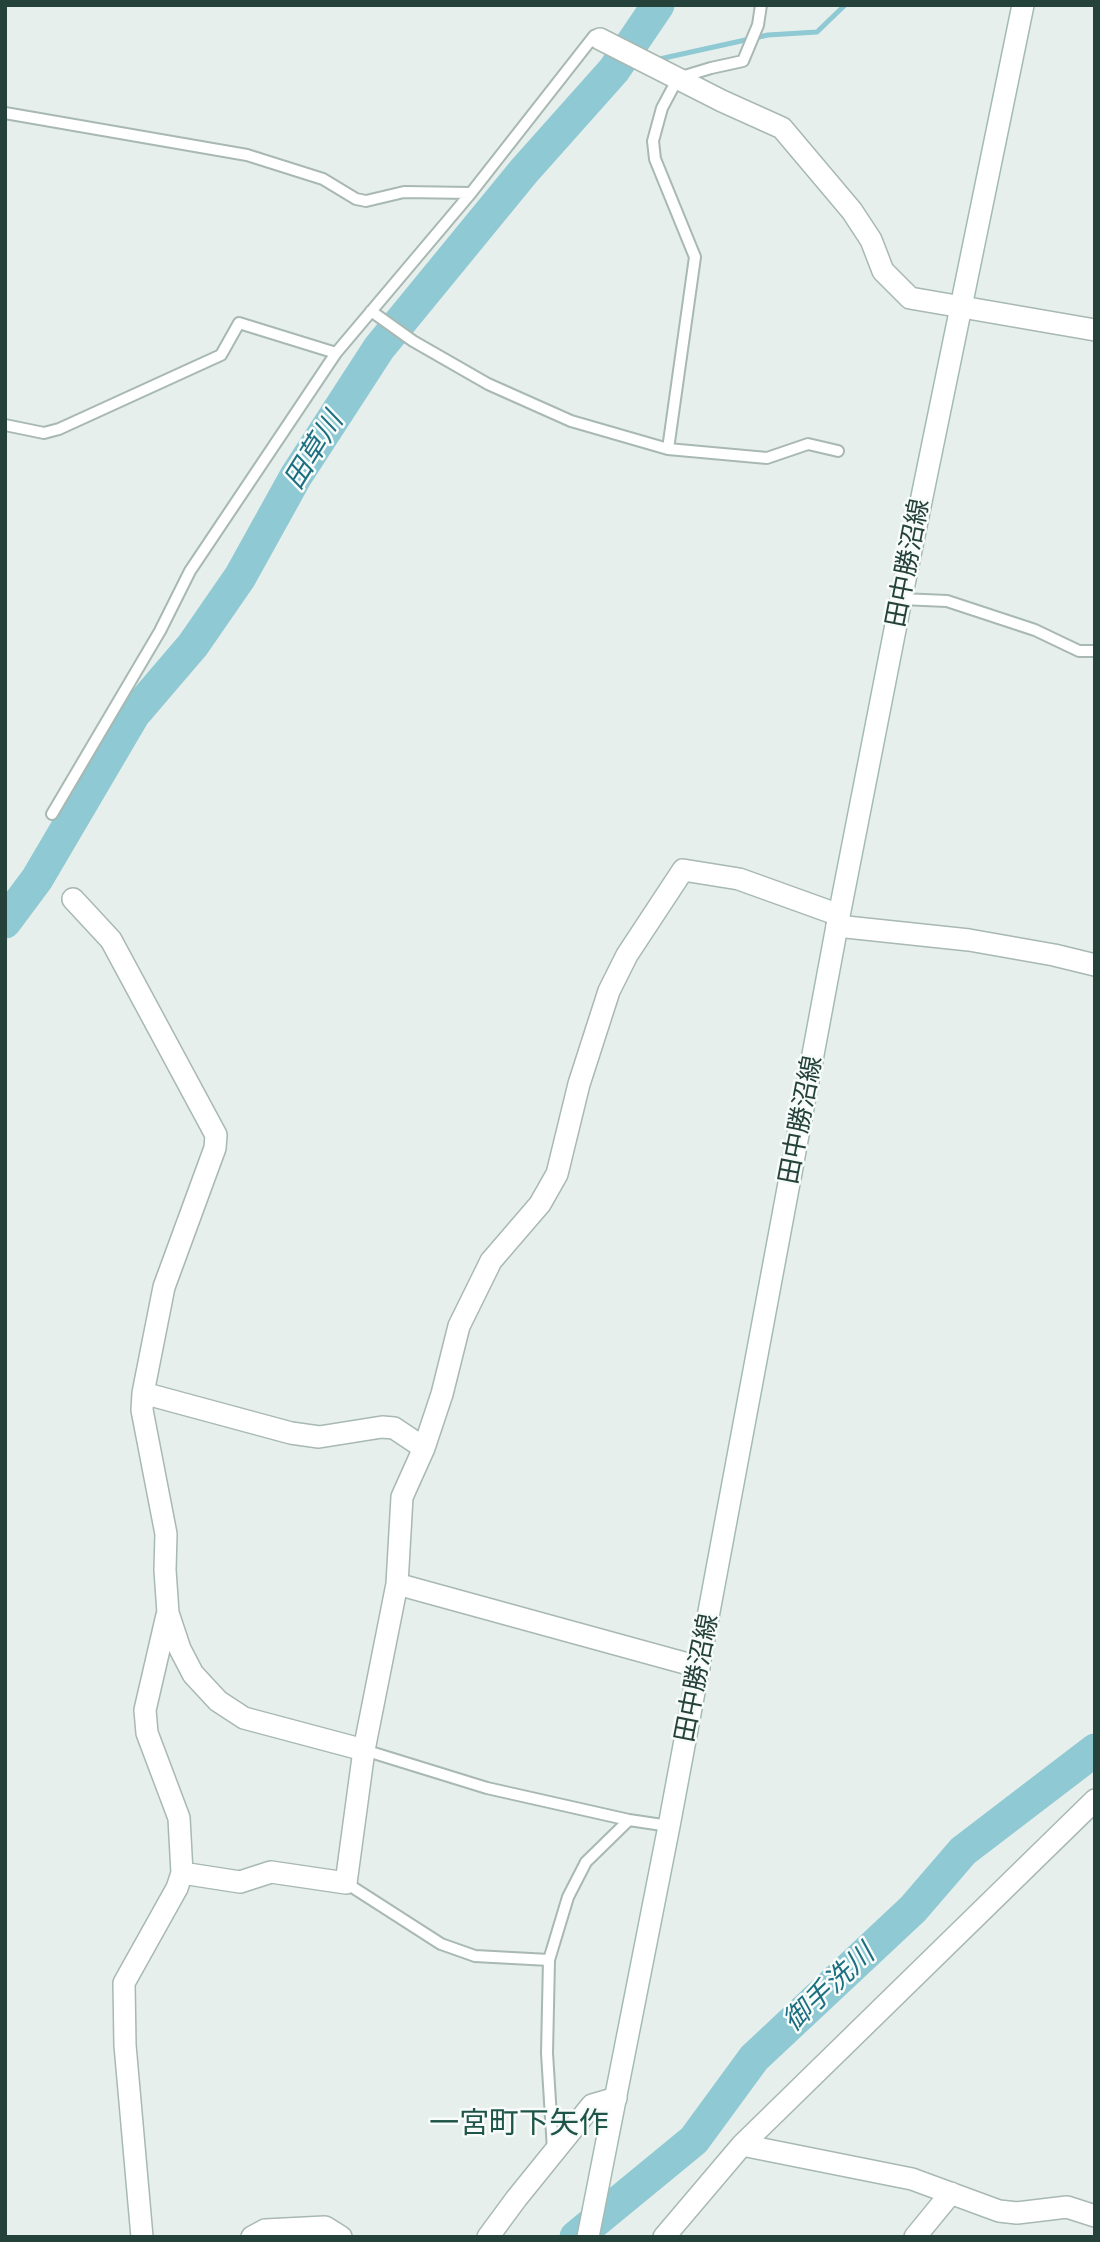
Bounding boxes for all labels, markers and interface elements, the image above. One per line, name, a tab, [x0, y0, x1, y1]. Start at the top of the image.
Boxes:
water label: 田草川	[277, 406, 351, 496]
street label: 田中勝沼線	[880, 496, 936, 630]
street label: 田中勝沼線	[773, 1053, 829, 1187]
street label: 田中勝沼線	[669, 1611, 725, 1745]
water label: 御手洗川	[777, 1938, 881, 2038]
district label: 一宮町下矢作	[429, 2106, 609, 2142]

